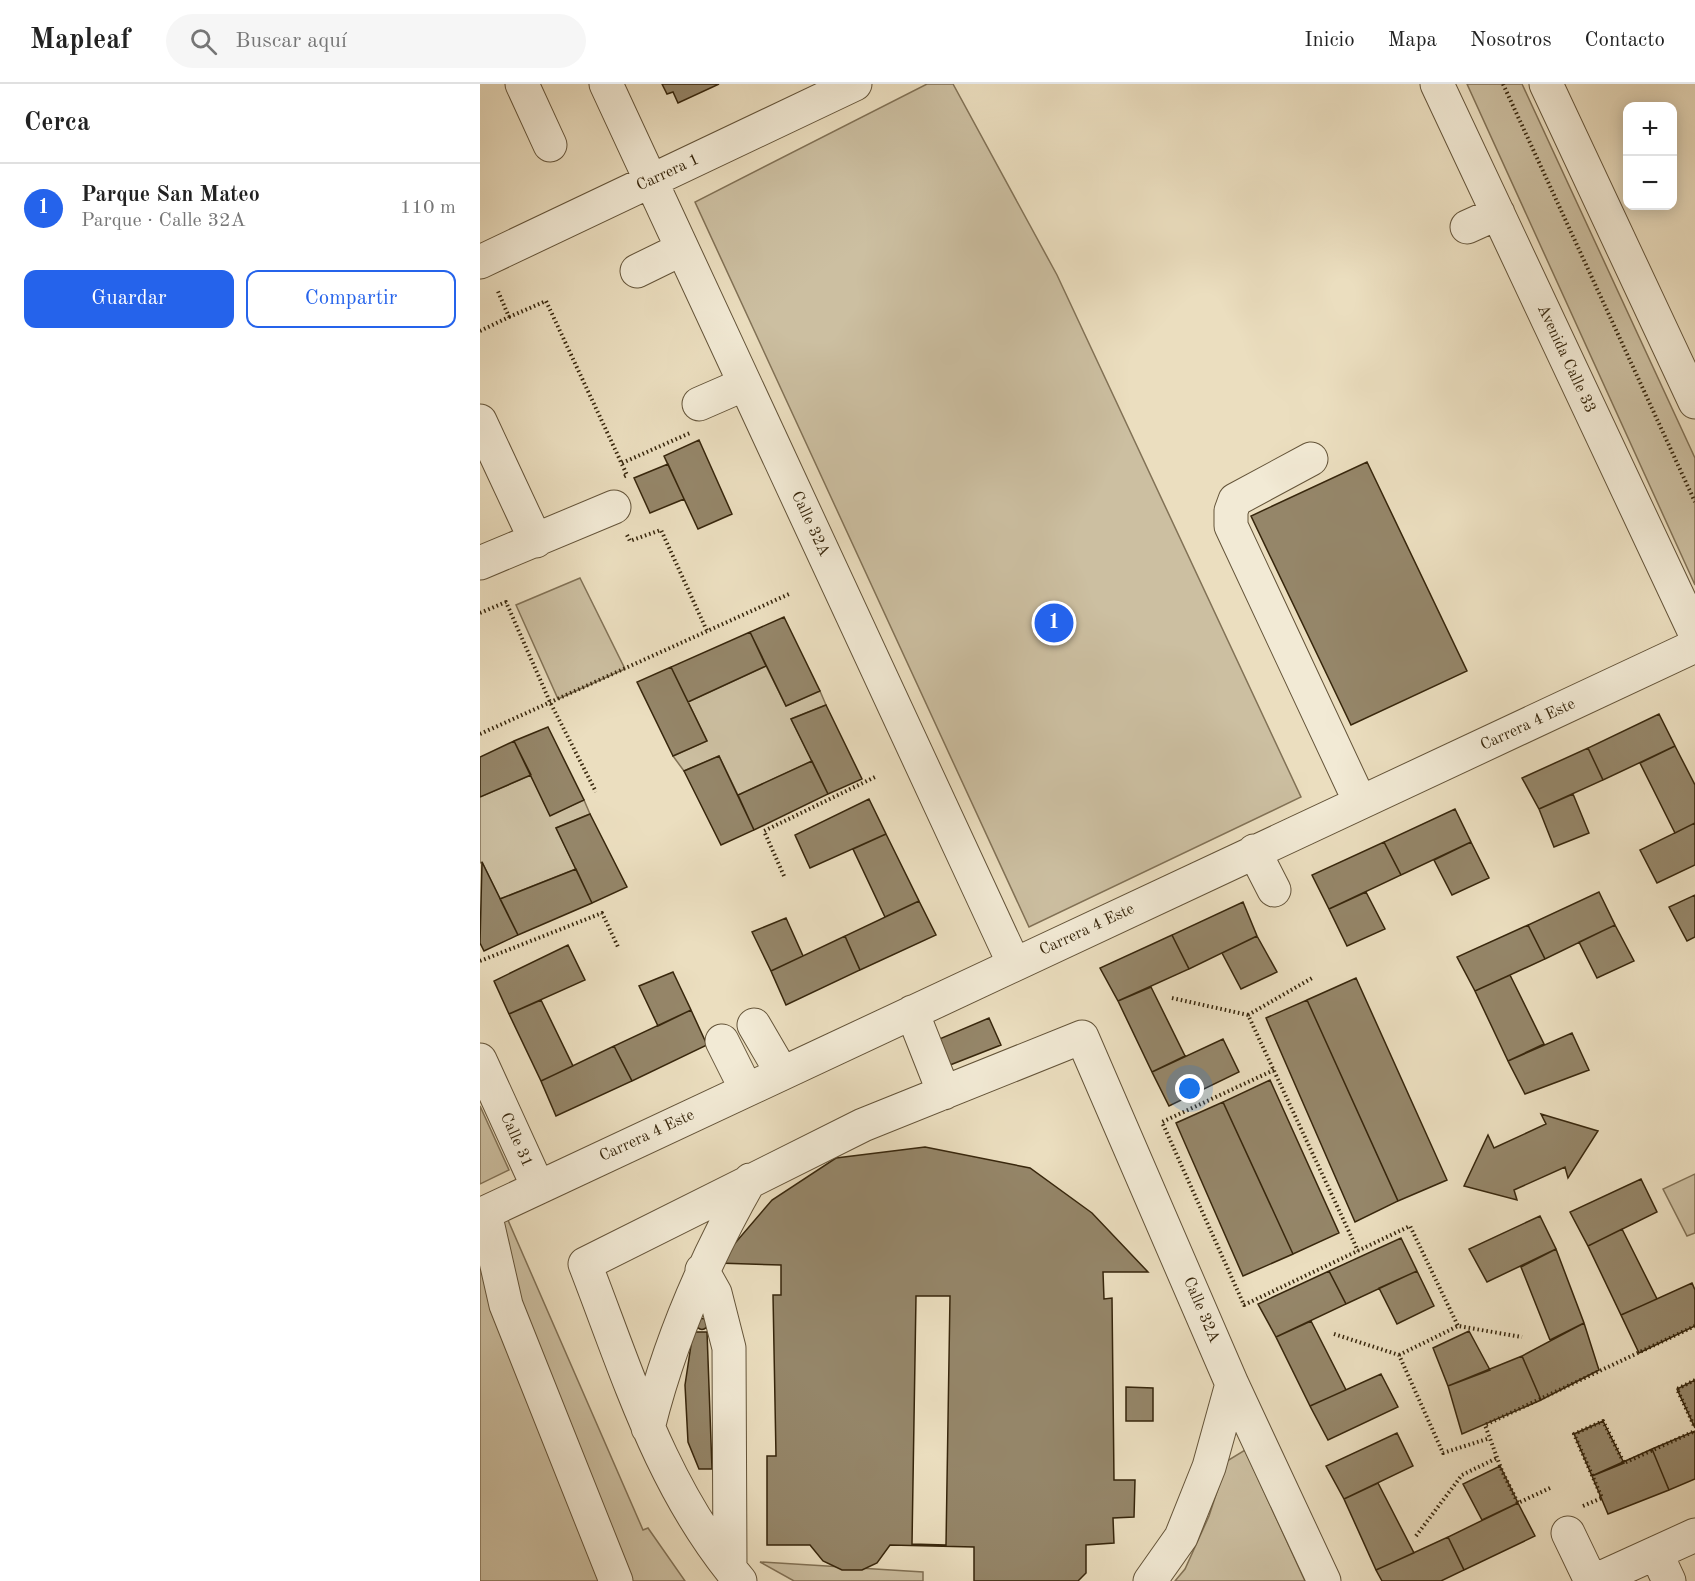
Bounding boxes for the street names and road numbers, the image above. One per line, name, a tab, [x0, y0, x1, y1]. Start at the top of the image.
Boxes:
street label: Carrera 1	[634, 152, 702, 194]
street label: Avenida Calle 33	[1534, 302, 1598, 416]
street label: Calle 32A	[788, 489, 832, 559]
street label: Carrera 4 Este	[1478, 696, 1578, 754]
street label: Carrera 4 Este	[1037, 901, 1137, 959]
street label: Carrera 4 Este	[597, 1107, 697, 1165]
street label: Calle 31	[497, 1110, 535, 1170]
street label: Calle 32A	[1180, 1275, 1222, 1345]

